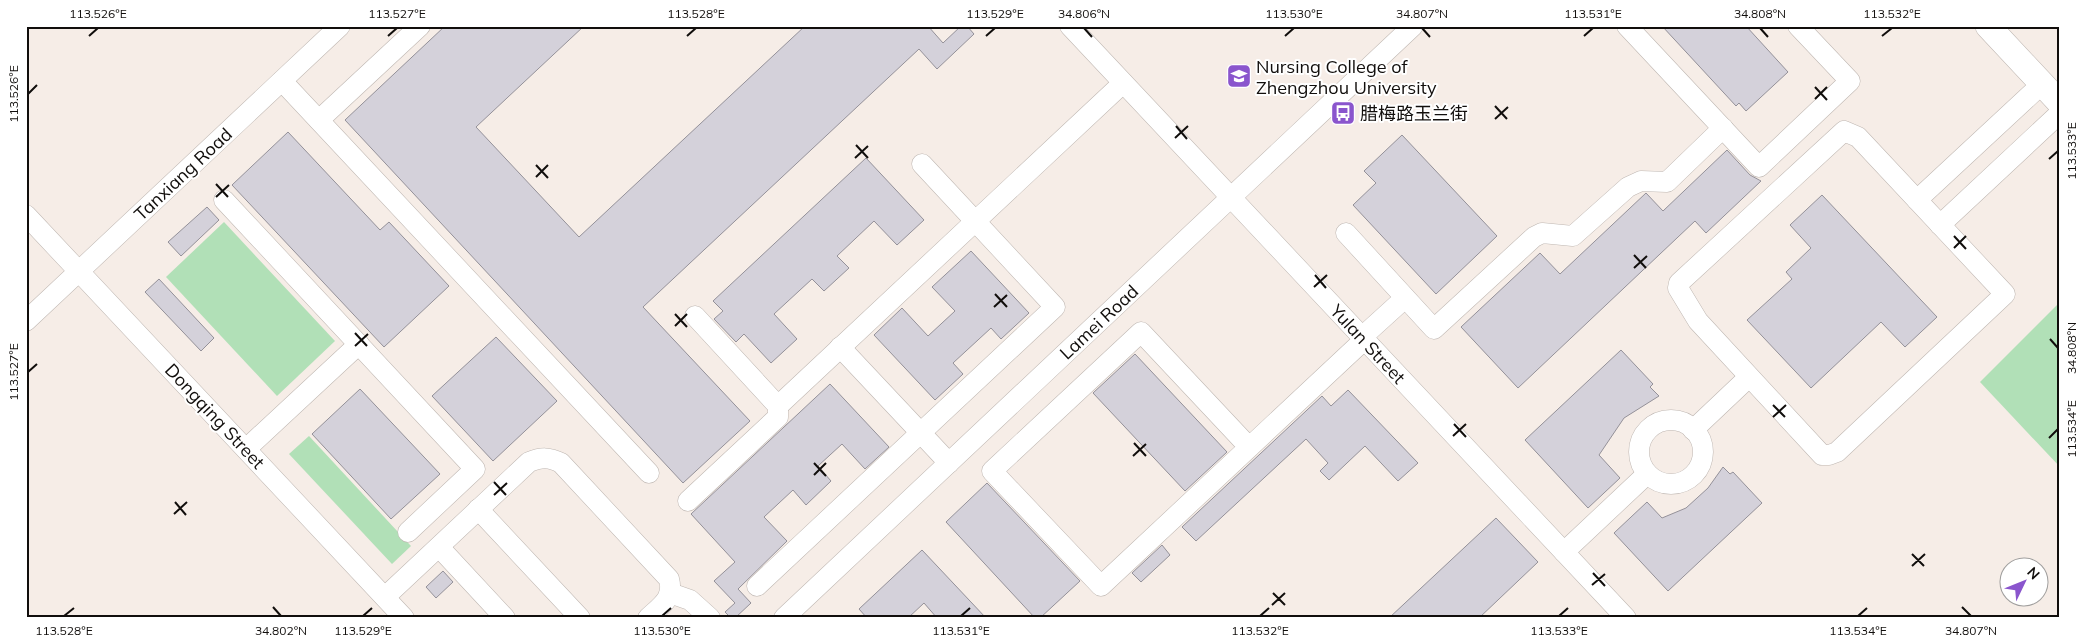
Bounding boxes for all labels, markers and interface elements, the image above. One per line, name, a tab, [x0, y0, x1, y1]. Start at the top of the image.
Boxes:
text: 113.526°E	[69, 6, 127, 21]
text: 113.527°E	[368, 6, 426, 21]
text: 113.528°E	[667, 6, 725, 21]
text: 113.529°E	[966, 6, 1024, 21]
text: 34.806°N	[1058, 6, 1110, 21]
text: 113.530°E	[1265, 6, 1323, 21]
text: 34.807°N	[1396, 6, 1448, 21]
text: 113.531°E	[1564, 6, 1622, 21]
text: 34.808°N	[1734, 6, 1786, 21]
text: 113.532°E	[1863, 6, 1921, 21]
place label: Nursing College of Zhengzhou University	[1256, 55, 1437, 99]
school or university icon: Nursing College of Zhengzhou University	[1226, 63, 1252, 89]
text: 113.526°E	[6, 65, 21, 123]
bus stop icon: 腊梅路玉兰街	[1330, 100, 1356, 126]
place label: 腊梅路玉兰街	[1360, 102, 1468, 125]
text: 113.533°E	[2064, 122, 2079, 180]
street label: Tanxiang Road	[129, 123, 237, 225]
street label: Lamei Road	[1055, 280, 1143, 364]
street label: Yulan Street	[1325, 299, 1411, 388]
text: 34.808°N	[2064, 322, 2079, 374]
text: 113.527°E	[6, 343, 21, 401]
street label: Dongqing Street	[160, 358, 270, 474]
text: 113.534°E	[2064, 400, 2079, 458]
north arrow	[1998, 556, 2048, 606]
text: N	[2023, 563, 2044, 583]
text: 113.528°E	[35, 623, 93, 638]
text: 34.802°N	[255, 623, 307, 638]
text: 113.529°E	[334, 623, 392, 638]
text: 113.530°E	[633, 623, 691, 638]
text: 113.531°E	[932, 623, 990, 638]
text: 113.532°E	[1231, 623, 1289, 638]
text: 113.533°E	[1530, 623, 1588, 638]
text: 113.534°E	[1829, 623, 1887, 638]
text: 34.807°N	[1945, 623, 1997, 638]

